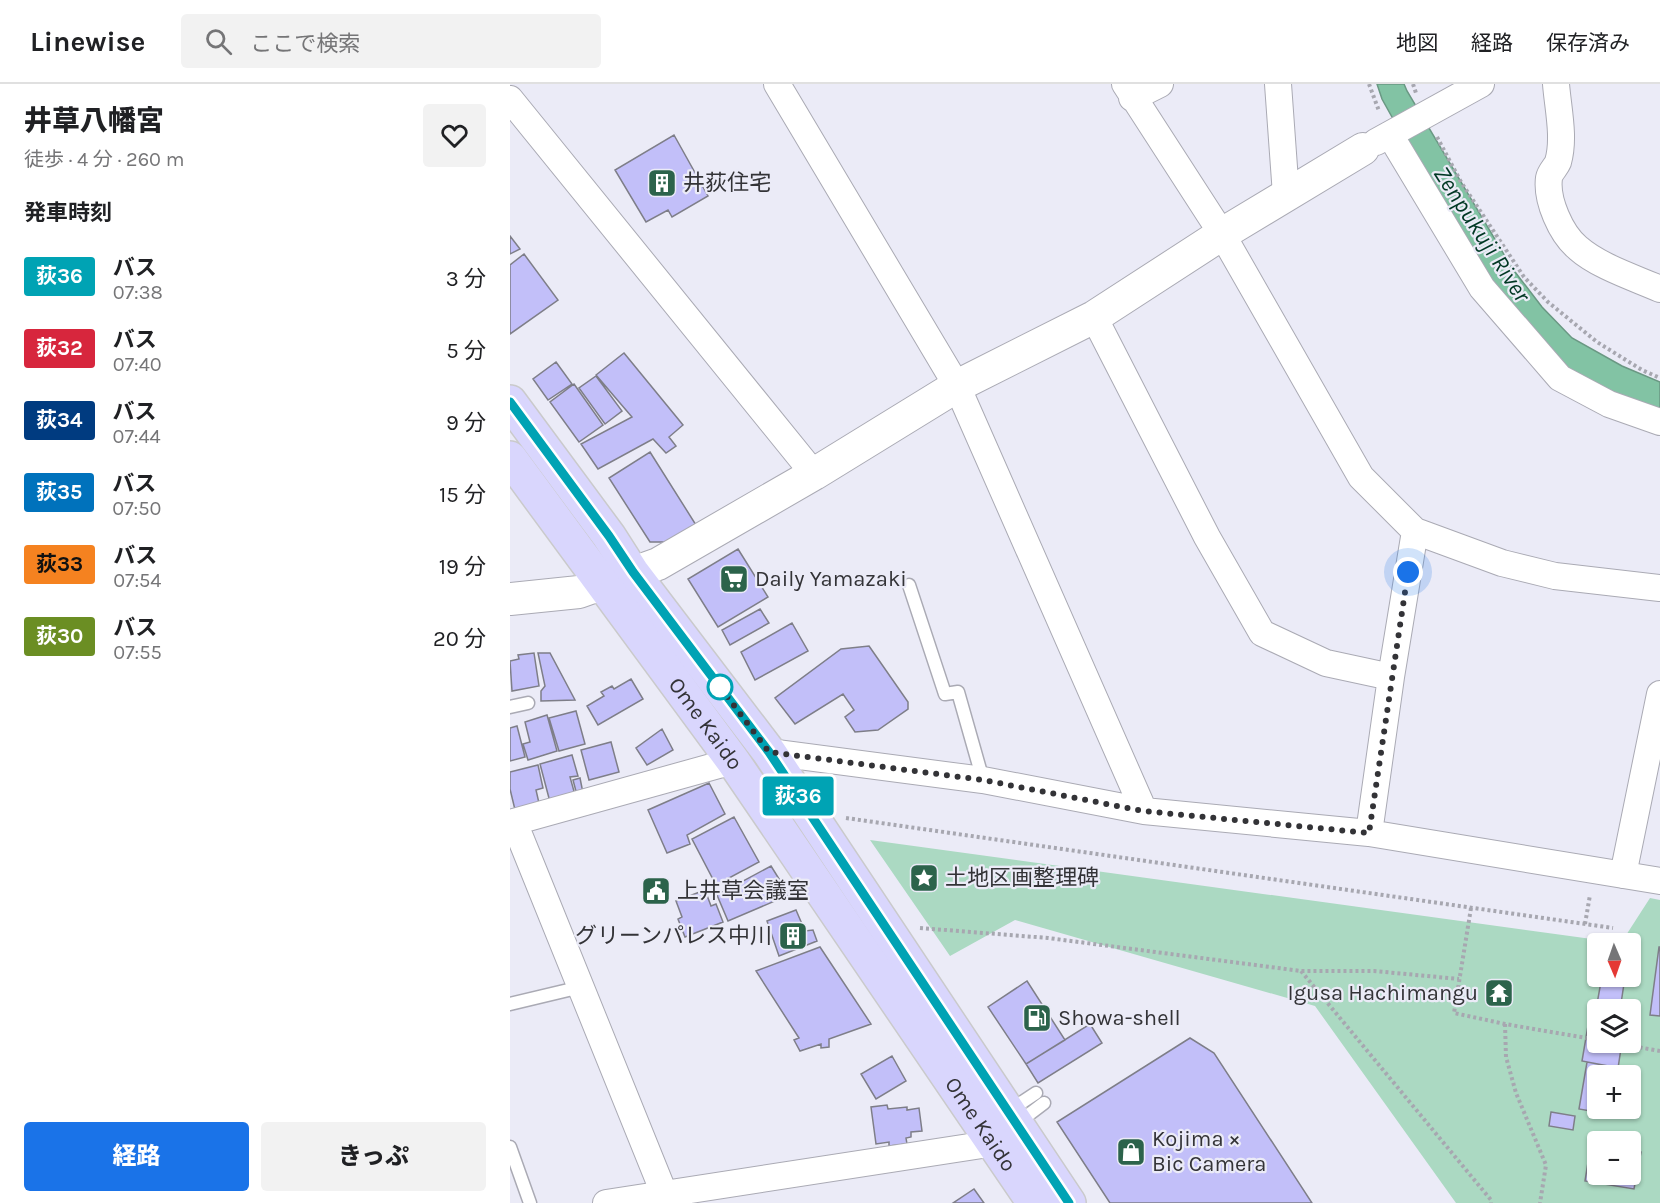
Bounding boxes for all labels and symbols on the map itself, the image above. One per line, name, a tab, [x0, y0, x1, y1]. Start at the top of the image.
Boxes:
water label: Zenpukuji River	[1428, 161, 1537, 308]
building icon: 井荻住宅	[646, 167, 678, 199]
place label: 井荻住宅	[683, 170, 771, 196]
your location	[1393, 557, 1423, 587]
supermarket icon: Daily Yamazaki	[718, 563, 750, 595]
place label: Daily Yamazaki	[755, 566, 907, 592]
street label: Ome Kaido	[663, 672, 748, 775]
unlabelled marker	[707, 674, 733, 700]
line badge: 荻36	[764, 776, 832, 816]
place icon: 土地区画整理碑	[908, 862, 940, 894]
place label: 土地区画整理碑	[945, 865, 1099, 891]
public building icon: 上井草会議室	[640, 875, 672, 907]
place label: 上井草会議室	[677, 878, 809, 904]
building icon: グリーンパレス中川	[777, 920, 809, 952]
place label: グリーンパレス中川	[575, 923, 772, 949]
north arrow	[1587, 933, 1641, 987]
temple icon: Igusa Hachimangu	[1483, 977, 1515, 1009]
place label: Igusa Hachimangu	[1287, 980, 1478, 1006]
fuel station icon: Showa-shell	[1021, 1002, 1053, 1034]
place label: Showa-shell	[1058, 1005, 1181, 1031]
street label: Ome Kaido	[939, 1072, 1022, 1177]
place label: Kojima × Bic Camera	[1152, 1126, 1266, 1177]
shop icon: Kojima × Bic Camera	[1115, 1136, 1147, 1168]

